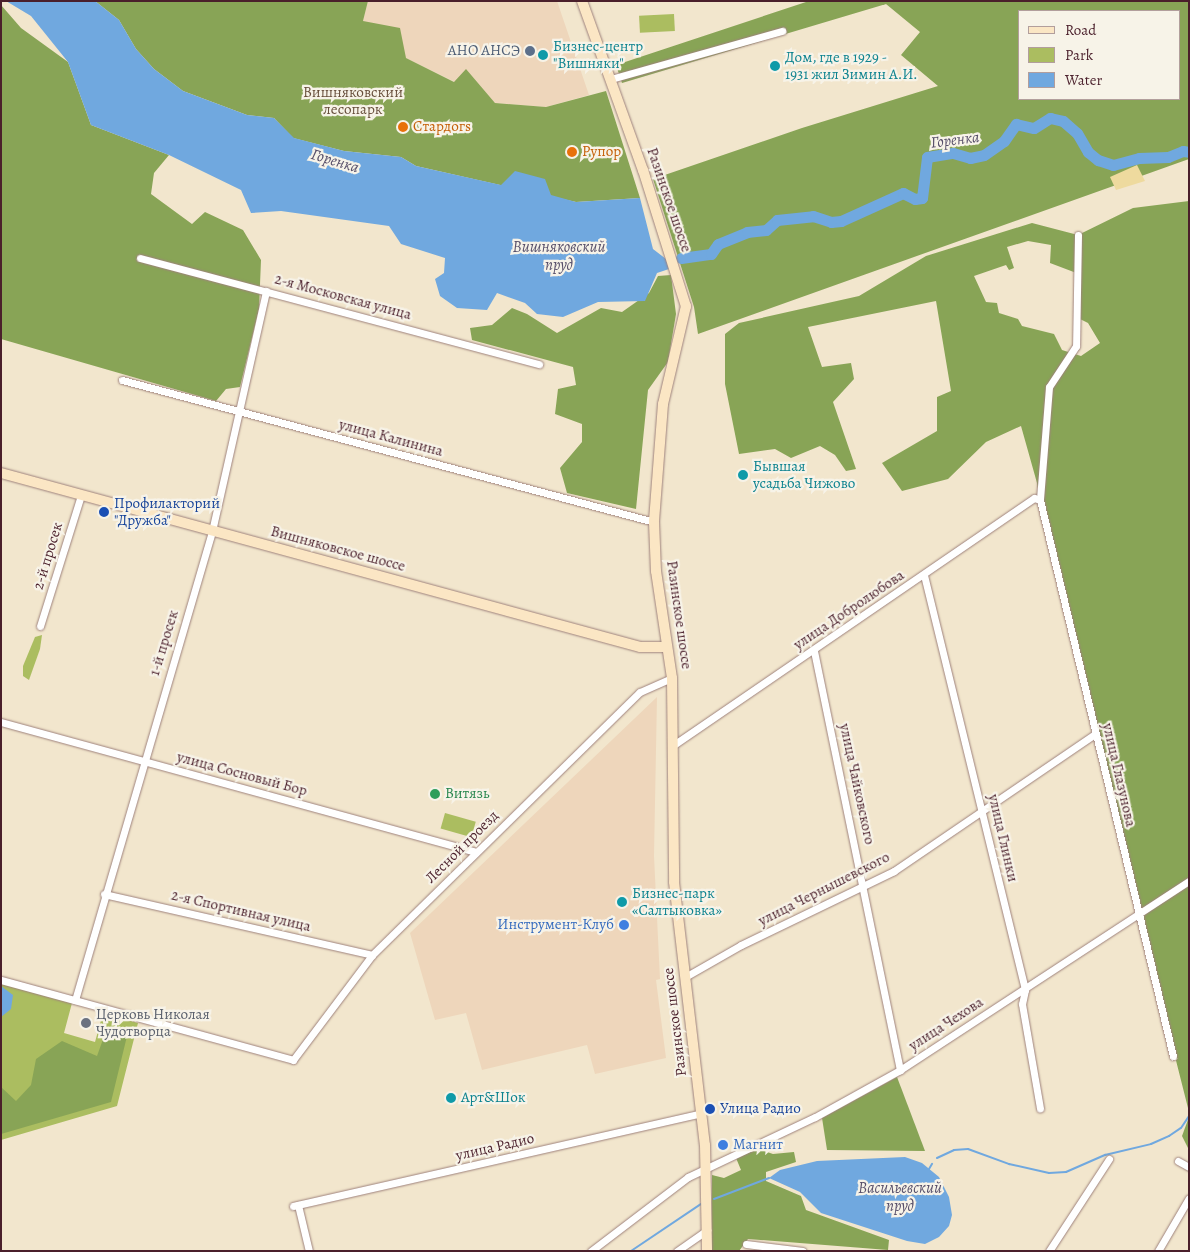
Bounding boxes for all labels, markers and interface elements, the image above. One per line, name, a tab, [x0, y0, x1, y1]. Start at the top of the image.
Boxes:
legend	[1018, 10, 1180, 100]
text: Road	[1065, 20, 1096, 40]
place label: Бизнес-центр "Вишняки"	[553, 37, 643, 72]
place label: АНО АНСЭ	[448, 42, 520, 60]
marker: АНО АНСЭ	[524, 45, 536, 57]
text: Park	[1065, 45, 1093, 65]
place label: Дом, где в 1929 - 1931 жил Зимин А.И.	[785, 48, 918, 83]
marker: Бизнес-центр "Вишняки"	[537, 49, 549, 61]
marker: Дом, где в 1929 - 1931 жил Зимин А.И.	[769, 60, 781, 72]
text: Water	[1065, 70, 1102, 90]
park label: Вишняковский лесопарк	[303, 83, 403, 118]
place label: Стардогs	[413, 118, 471, 136]
marker: Стардогs	[397, 121, 409, 133]
water label: Горенка	[929, 127, 981, 153]
place label: Рупор	[582, 143, 621, 161]
water label: Горенка	[309, 145, 361, 177]
street label: Разинское шоссе	[643, 145, 695, 255]
marker: Рупор	[566, 146, 578, 158]
water label: Вишняковский пруд	[513, 237, 605, 275]
street label: 2-я Московская улица	[273, 270, 413, 324]
street label: улица Калинина	[337, 415, 445, 461]
place label: Бывшая усадьба Чижово	[753, 457, 855, 492]
marker: Бывшая усадьба Чижово	[737, 469, 749, 481]
place label: Профилакторий "Дружба"	[114, 494, 220, 529]
marker: Профилакторий "Дружба"	[98, 506, 110, 518]
street label: 2-й просек	[29, 520, 67, 592]
street label: Вишняковское шоссе	[269, 522, 407, 576]
street label: Разинское шоссе	[662, 560, 696, 670]
street label: улица Добролюбова	[790, 566, 908, 654]
street label: 1-й просек	[146, 608, 182, 678]
street label: улица Глазунова	[1098, 721, 1140, 829]
street label: улица Чайковского	[835, 722, 879, 846]
street label: улица Сосновый Бор	[175, 748, 309, 800]
place label: Витязь	[445, 785, 489, 803]
marker: Витязь	[429, 788, 441, 800]
street label: улица Глинки	[984, 792, 1022, 884]
street label: Лесной проезд	[422, 807, 502, 887]
street label: улица Чернышевского	[755, 848, 893, 930]
place label: Бизнес-парк «Салтыковка»	[632, 884, 722, 919]
street label: 2-я Спортивная улица	[170, 886, 312, 936]
marker: Бизнес-парк «Салтыковка»	[616, 896, 628, 908]
place label: Инструмент-Клуб	[497, 916, 614, 934]
marker: Инструмент-Клуб	[618, 919, 630, 931]
street label: Разинское шоссе	[659, 967, 691, 1077]
street label: улица Чехова	[905, 993, 987, 1055]
place label: Церковь Николая Чудотворца	[96, 1005, 210, 1040]
marker: Церковь Николая Чудотворца	[80, 1017, 92, 1029]
place label: Арт&Шок	[461, 1089, 526, 1107]
marker: Арт&Шок	[445, 1092, 457, 1104]
place label: Улица Радио	[720, 1100, 801, 1118]
marker: Улица Радио	[704, 1103, 716, 1115]
street label: улица Радио	[454, 1129, 536, 1165]
place label: Магнит	[733, 1136, 783, 1154]
marker: Магнит	[717, 1139, 729, 1151]
water label: Васильевский пруд	[858, 1178, 942, 1216]

